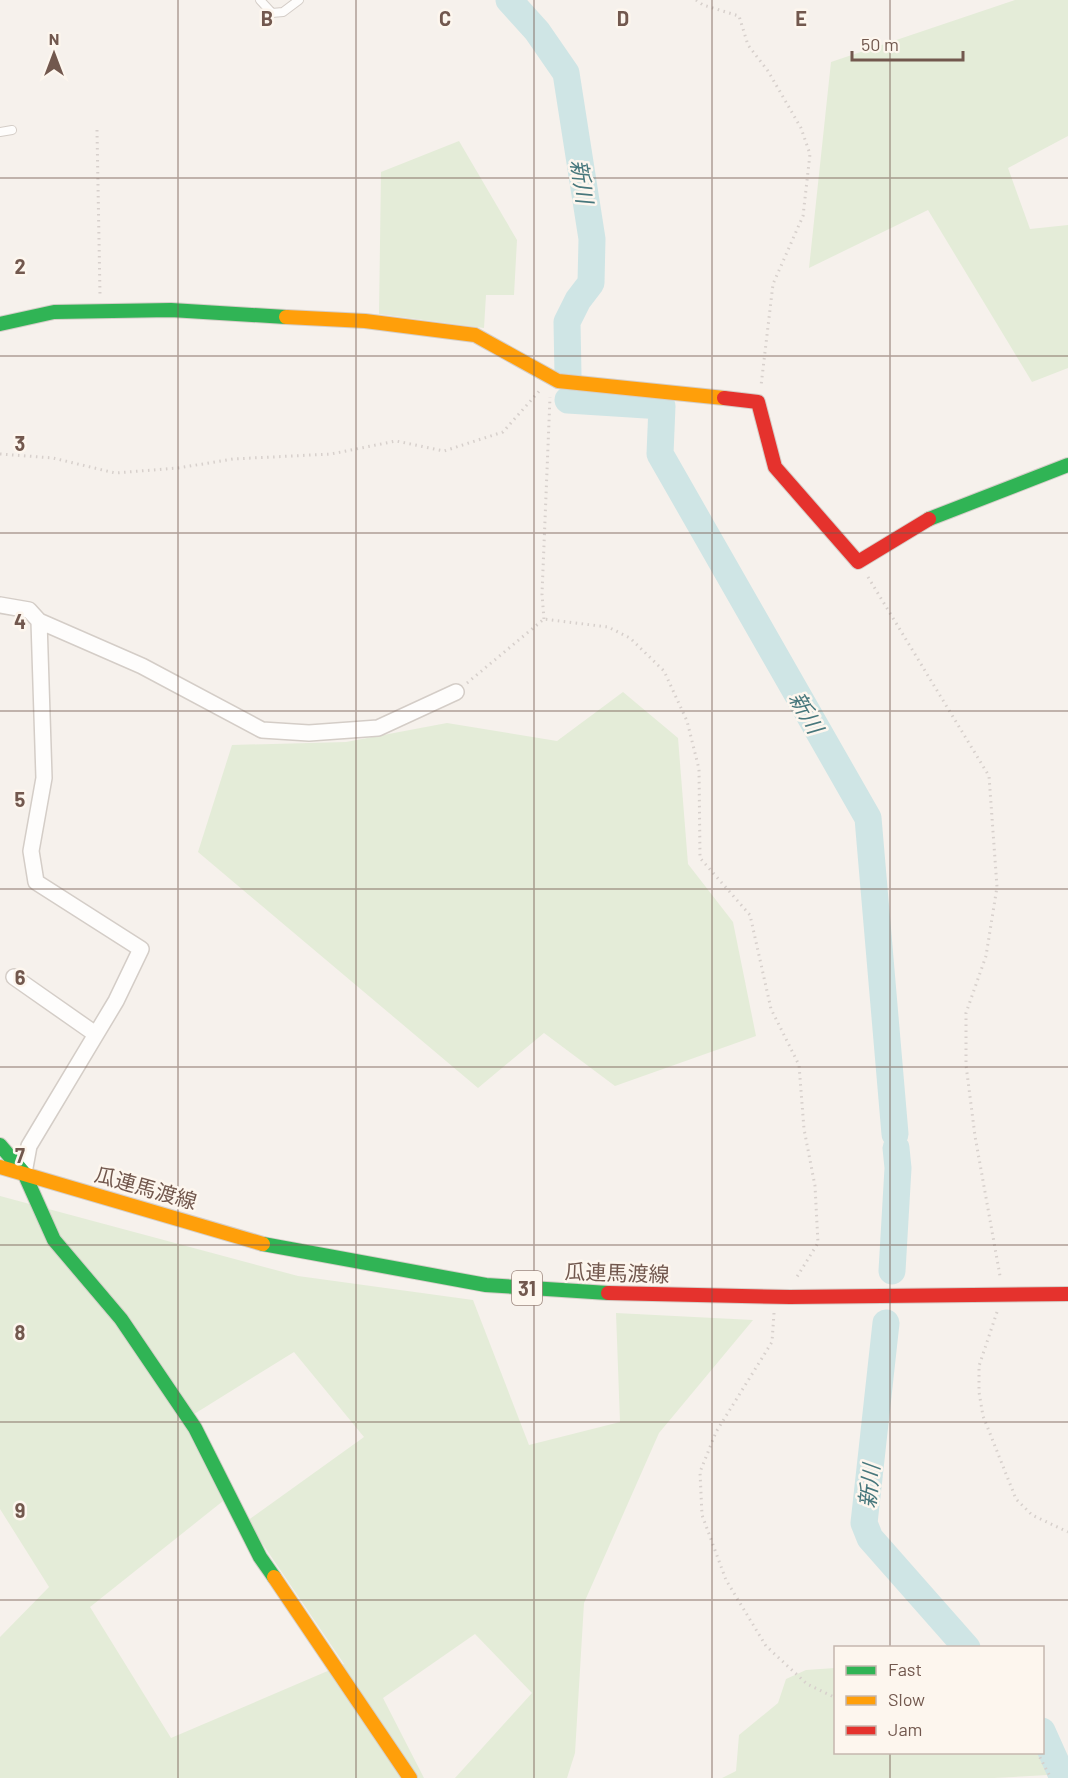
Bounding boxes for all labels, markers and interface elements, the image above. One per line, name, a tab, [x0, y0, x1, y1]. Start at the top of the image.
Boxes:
text: B	[261, 6, 273, 30]
text: C	[439, 6, 451, 30]
text: D	[617, 6, 629, 30]
text: E	[795, 6, 807, 30]
north arrow	[24, 24, 84, 84]
scale bar	[852, 24, 963, 62]
text: N	[49, 29, 59, 48]
text: 50 m	[861, 33, 899, 55]
water label: 新川	[567, 157, 600, 207]
text: 2	[14, 254, 26, 278]
text: 3	[15, 431, 25, 455]
text: 4	[14, 609, 26, 633]
water label: 新川	[785, 686, 830, 739]
text: 5	[15, 787, 26, 811]
text: 6	[15, 965, 26, 989]
text: 7	[15, 1143, 25, 1167]
street label: 瓜連馬渡線	[92, 1161, 200, 1213]
street label: 瓜連馬渡線	[564, 1258, 670, 1286]
road number: 31	[512, 1271, 542, 1305]
text: 8	[15, 1320, 26, 1344]
water label: 新川	[853, 1461, 883, 1509]
text: 9	[15, 1498, 25, 1522]
legend	[834, 1646, 1044, 1754]
text: Fast	[888, 1658, 922, 1680]
text: Slow	[888, 1688, 925, 1710]
text: Jam	[888, 1718, 922, 1740]

